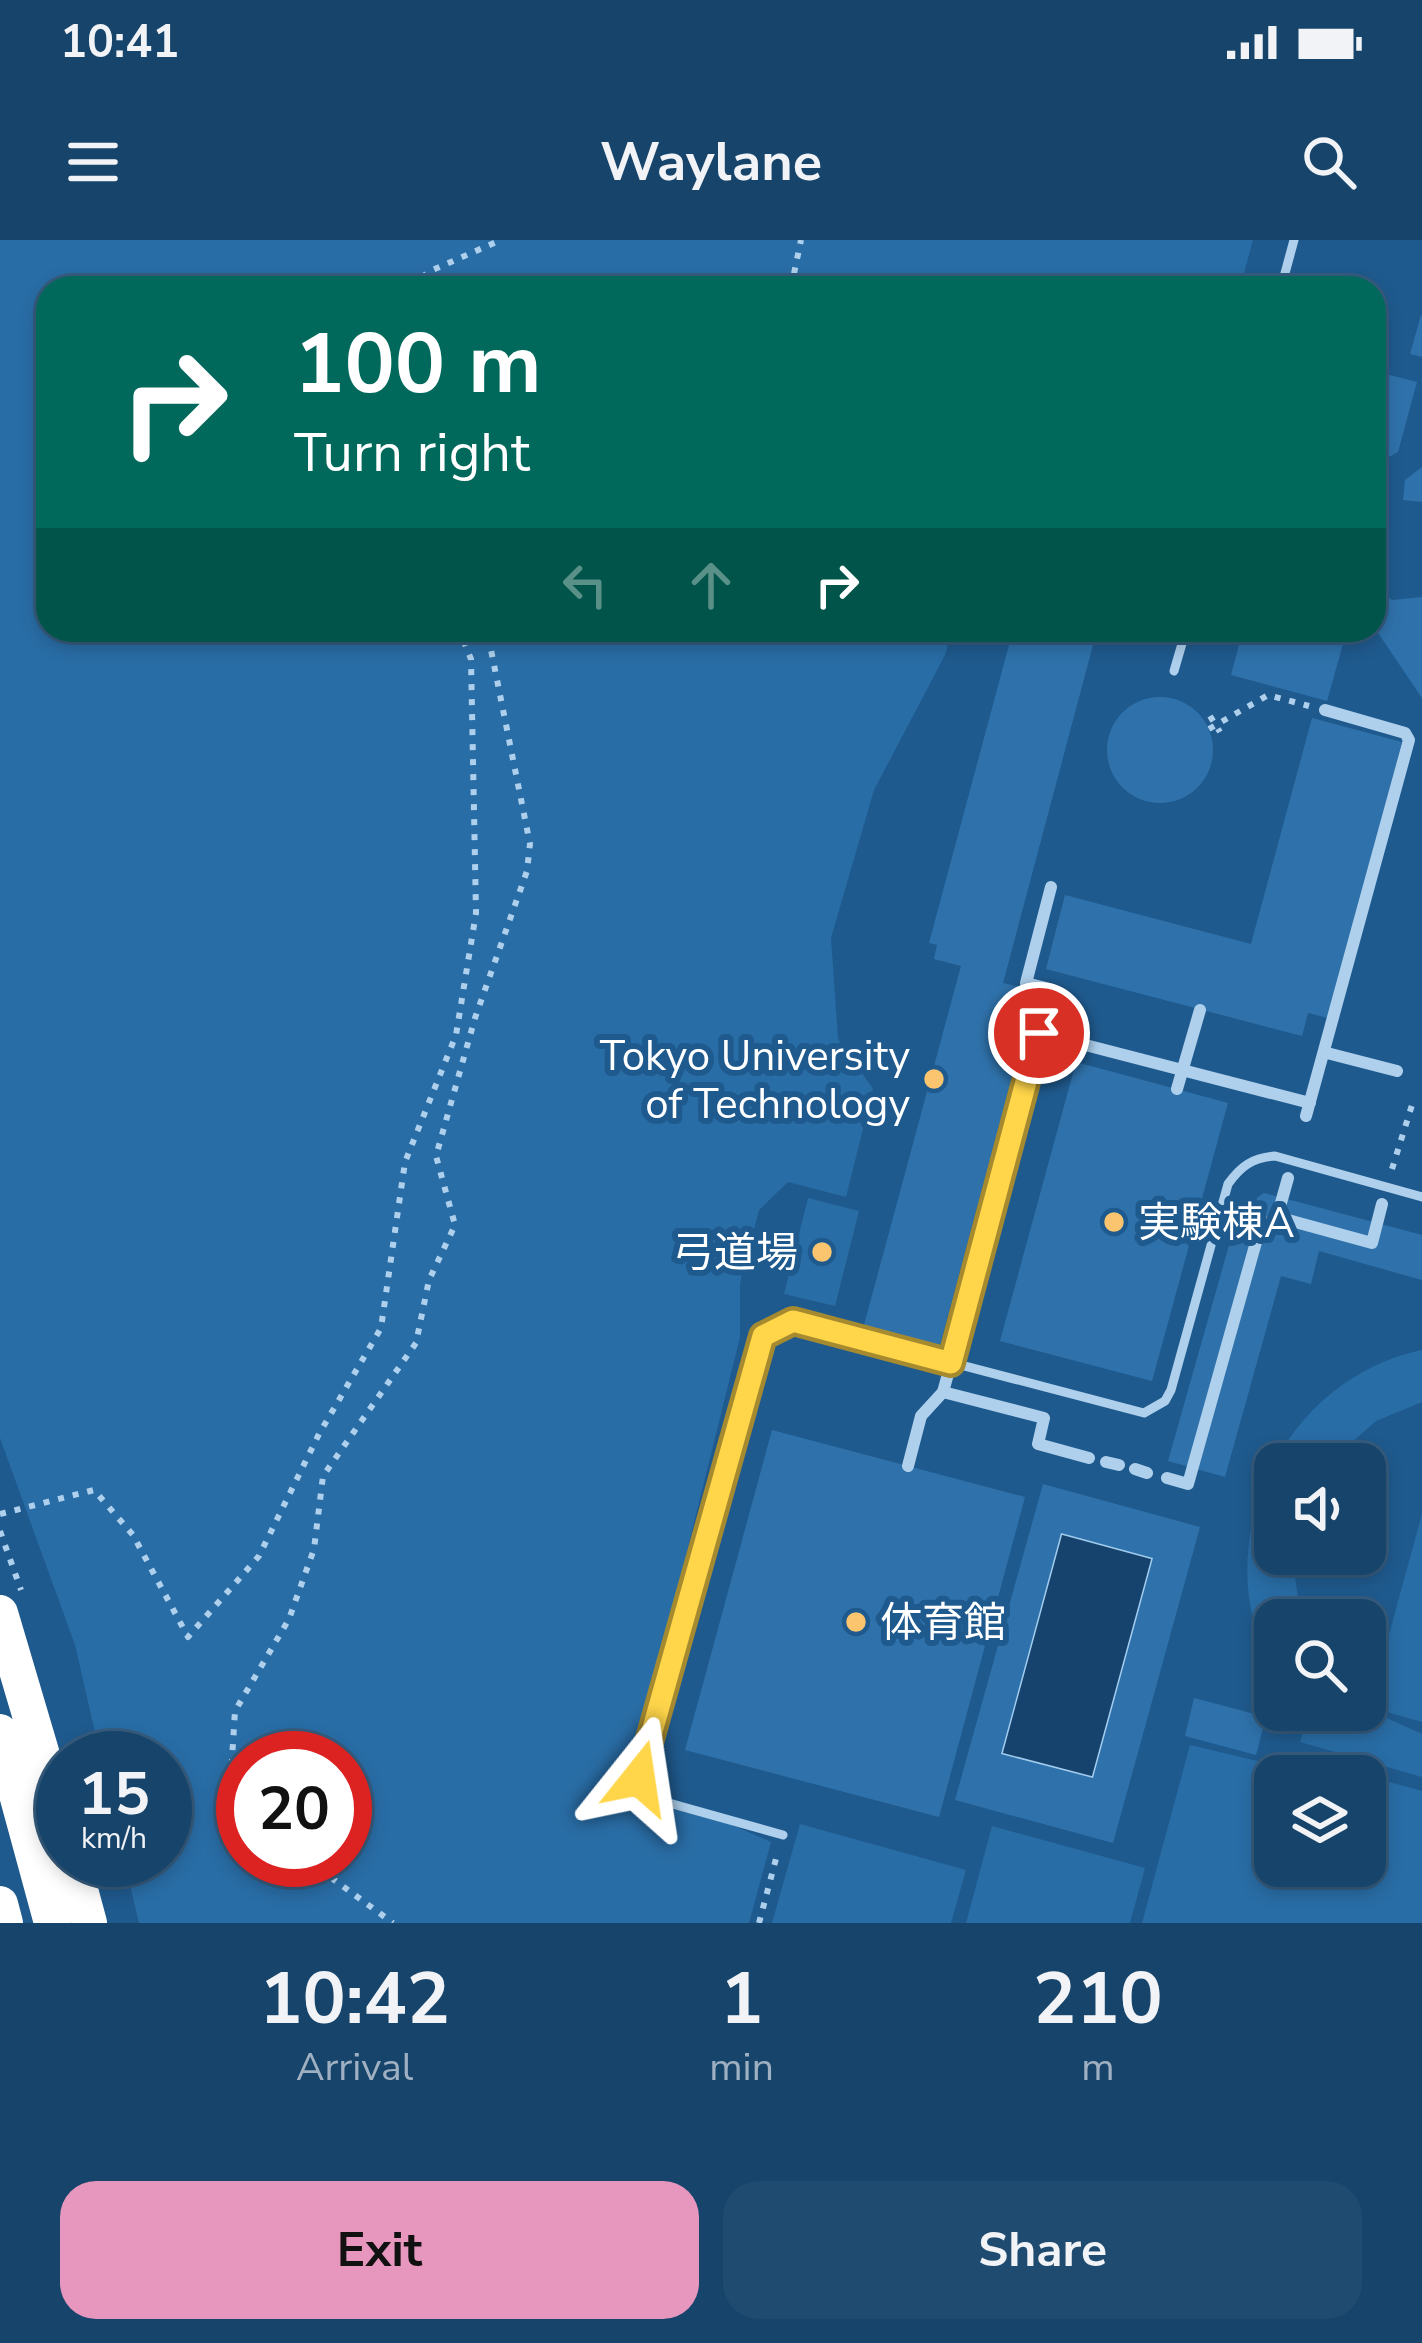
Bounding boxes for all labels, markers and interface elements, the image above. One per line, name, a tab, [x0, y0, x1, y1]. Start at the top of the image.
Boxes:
text: 10:41	[60, 12, 179, 73]
text: Waylane	[600, 125, 822, 199]
icon: menu	[60, 129, 126, 195]
icon: search	[1296, 129, 1362, 195]
text: 100 m	[294, 307, 542, 422]
icon: right	[96, 324, 252, 480]
text: Turn right	[294, 416, 530, 490]
icon: left	[552, 552, 618, 618]
icon: ahead	[678, 552, 744, 618]
icon: right	[804, 552, 870, 618]
pin	[988, 982, 1090, 1084]
icon: arrive	[1006, 1000, 1072, 1066]
place label: Tokyo University of Technology	[600, 1028, 910, 1133]
marker: Tokyo University of Technology	[921, 1066, 947, 1092]
place label: 実験棟A	[1138, 1195, 1295, 1252]
marker: 実験棟A	[1101, 1209, 1127, 1235]
place label: 弓道場	[672, 1225, 798, 1282]
marker: 弓道場	[809, 1239, 835, 1265]
map controls	[1254, 1443, 1386, 1887]
button: sound	[1254, 1443, 1386, 1575]
place label: 体育館	[880, 1595, 1006, 1652]
button: search	[1254, 1599, 1386, 1731]
marker: 体育館	[843, 1609, 869, 1635]
position arrow	[576, 1715, 702, 1841]
speed limit sign: 20	[216, 1731, 372, 1887]
text: 15	[78, 1753, 150, 1835]
button: layers	[1254, 1755, 1386, 1887]
text: km/h	[81, 1818, 147, 1859]
text: 10:42	[259, 1950, 450, 2048]
text: 1	[720, 1950, 763, 2048]
text: 210	[1033, 1950, 1163, 2048]
text: Arrival	[296, 2041, 413, 2094]
text: min	[709, 2041, 774, 2094]
text: m	[1081, 2041, 1115, 2094]
button: Exit	[60, 2181, 699, 2319]
button: Share	[723, 2181, 1362, 2319]

